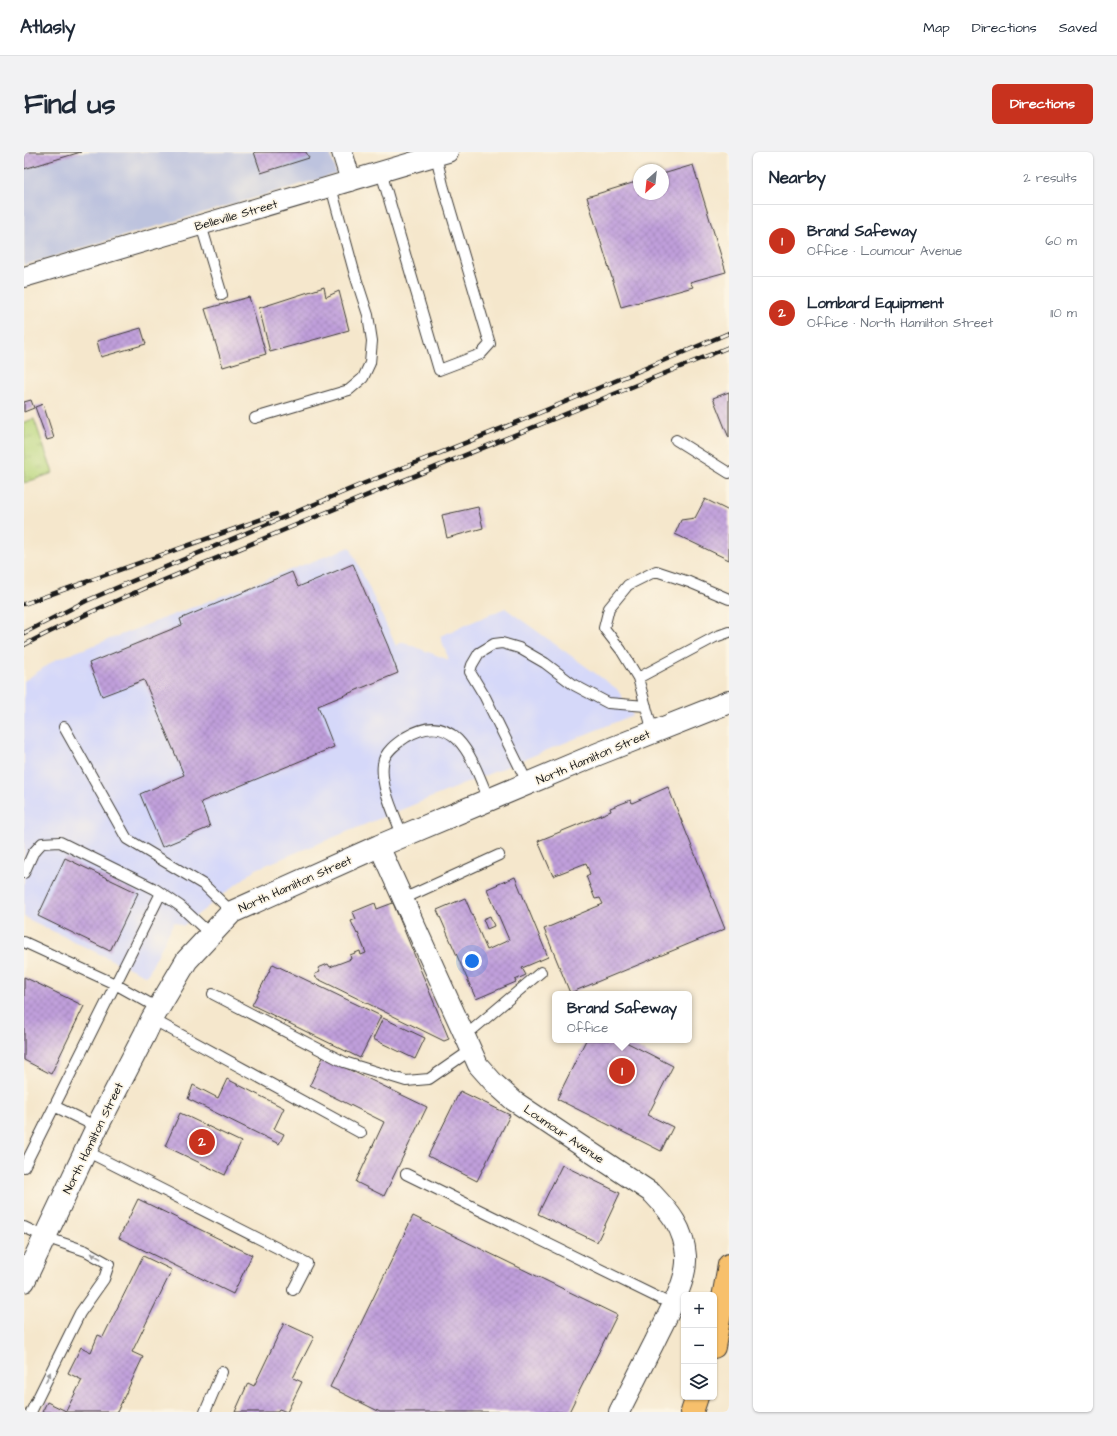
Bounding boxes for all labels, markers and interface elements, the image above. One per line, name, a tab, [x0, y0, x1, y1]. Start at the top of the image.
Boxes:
text: Atlasly	[20, 14, 75, 41]
text: Map	[923, 18, 950, 38]
text: Directions	[972, 18, 1037, 38]
text: Saved	[1059, 18, 1097, 38]
button: Directions	[992, 84, 1093, 124]
text: Find us	[24, 85, 115, 124]
north arrow	[633, 164, 669, 200]
text: Nearby	[769, 166, 826, 190]
text: 2 results	[1023, 169, 1077, 187]
street label: Belleville Street	[193, 195, 280, 235]
text: Brand Safeway	[807, 221, 917, 242]
text: 1	[781, 232, 783, 250]
text: 60 m	[1045, 232, 1077, 250]
text: Office · Loumour Avenue	[807, 242, 962, 260]
text: Lombard Equipment	[807, 293, 944, 314]
text: 2	[778, 304, 786, 322]
text: 110 m	[1050, 304, 1077, 322]
text: Office · North Hamilton Street	[807, 314, 993, 332]
street label: North Hamilton Street	[534, 726, 653, 789]
street label: North Hamilton Street	[236, 852, 355, 917]
your location	[462, 951, 482, 971]
popup	[552, 991, 692, 1043]
text: Brand Safeway	[567, 998, 677, 1019]
text: Office	[567, 1019, 608, 1037]
pin: 1	[609, 1056, 635, 1086]
street label: North Hamilton Street	[59, 1079, 128, 1197]
street label: Loumour Avenue	[520, 1101, 608, 1168]
pin: 2	[189, 1127, 215, 1157]
one-way arrow	[90, 1253, 102, 1260]
map controls	[681, 1292, 717, 1400]
button: +	[681, 1292, 717, 1328]
button: −	[681, 1328, 717, 1364]
button: layers	[681, 1364, 717, 1400]
one-way arrow	[45, 1371, 52, 1383]

